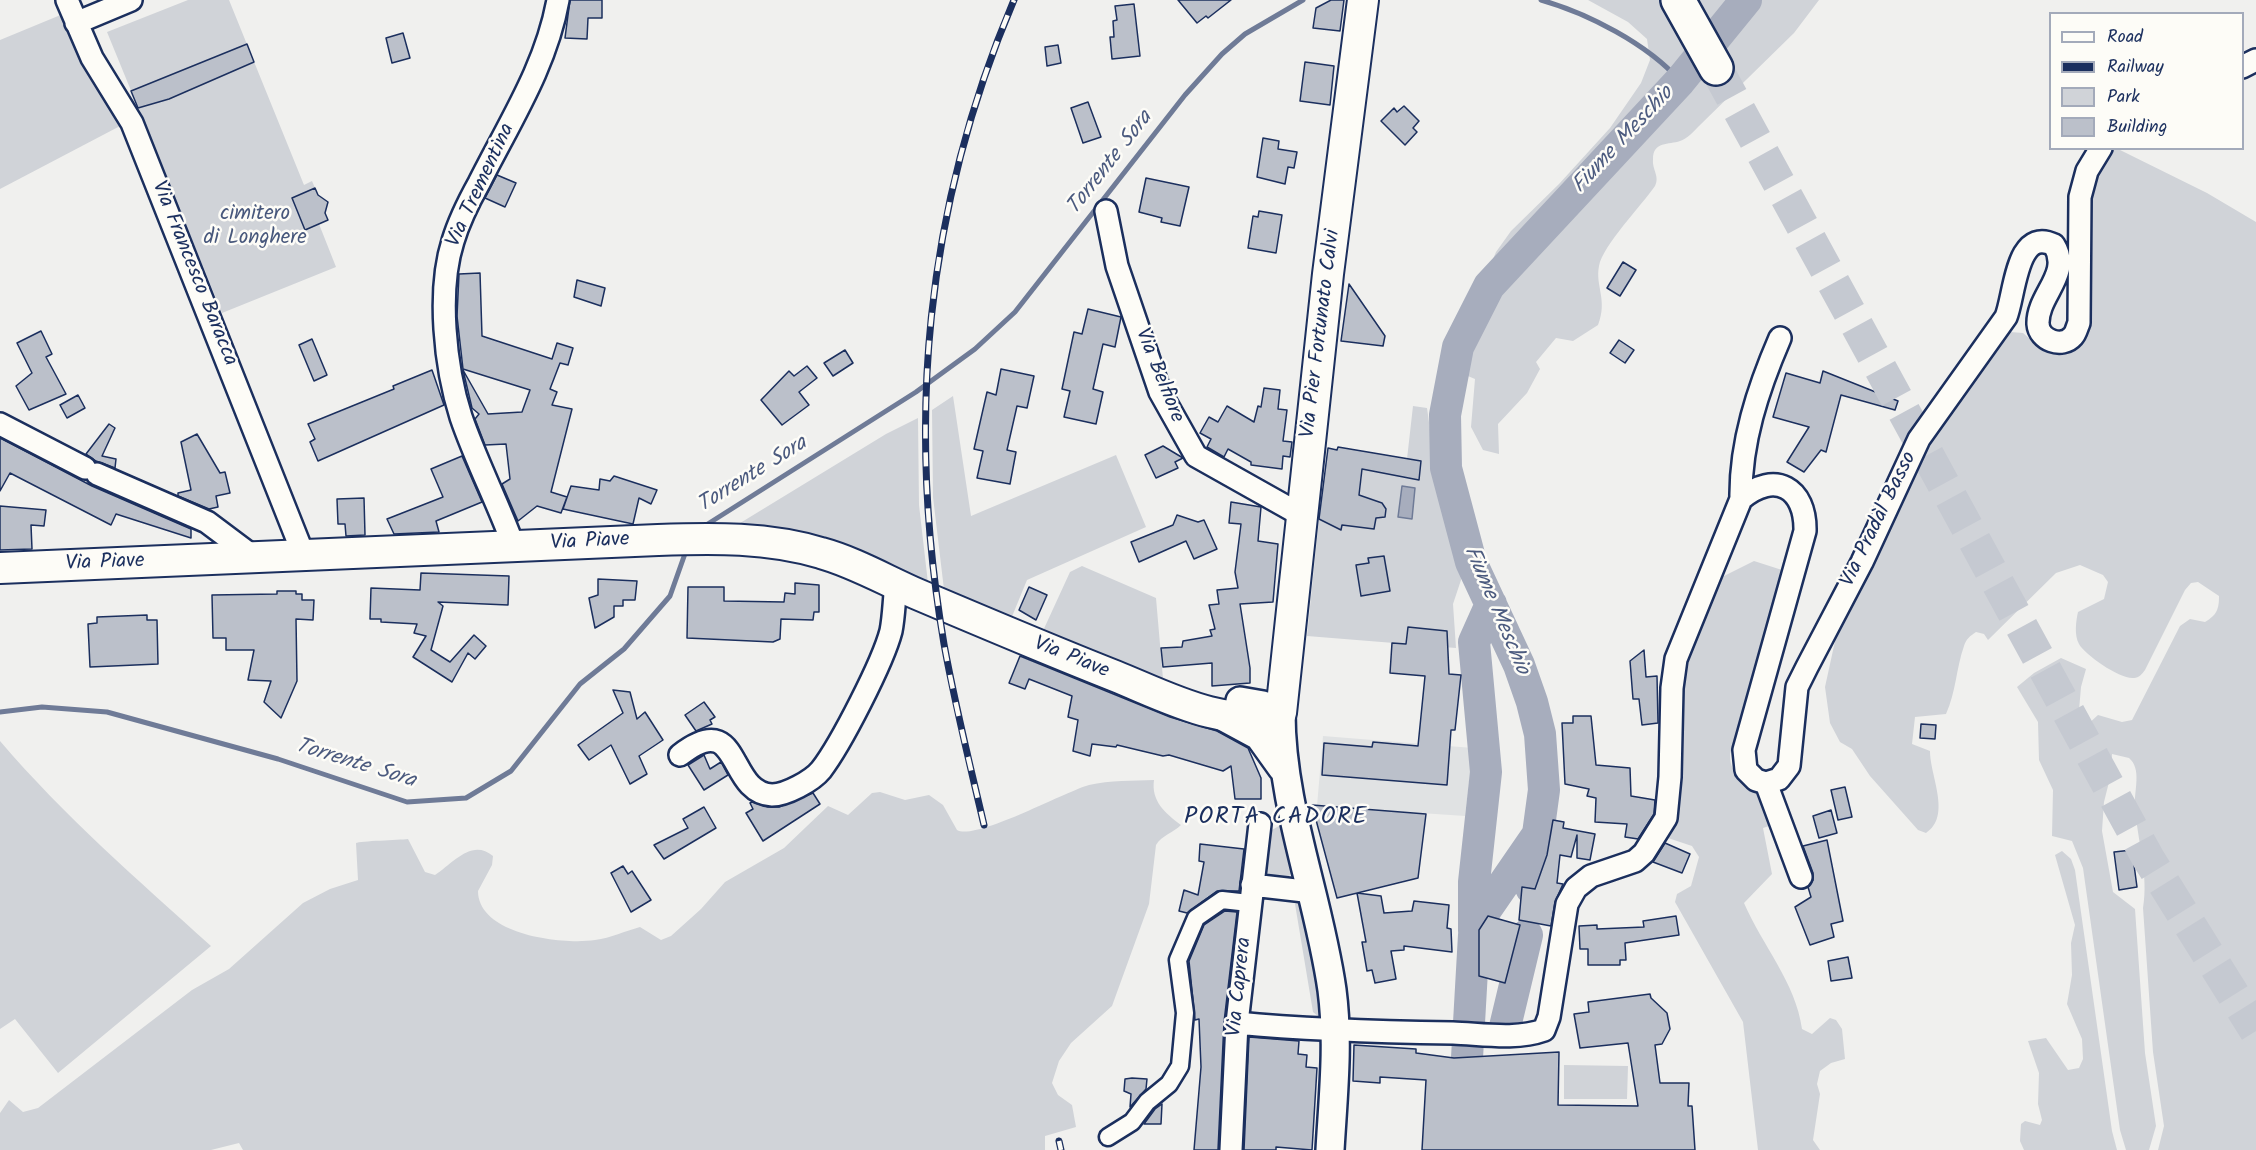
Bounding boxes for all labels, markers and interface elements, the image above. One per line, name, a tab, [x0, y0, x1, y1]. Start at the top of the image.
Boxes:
legend	[2049, 12, 2244, 150]
text: Road	[2107, 23, 2143, 52]
text: Railway	[2107, 53, 2164, 82]
water label: Fiume Meschio	[1568, 82, 1680, 200]
text: Park	[2107, 83, 2140, 112]
water label: Torrente Sora	[1062, 107, 1160, 221]
text: Building	[2107, 113, 2167, 142]
street label: Via Trementina	[442, 120, 522, 252]
street label: Via Francesco Baracca	[144, 178, 242, 370]
park label: cimitero di Longhere	[203, 202, 307, 252]
street label: Via Pier Fortunato Calvi	[1297, 228, 1347, 440]
street label: Via Belfiore	[1128, 325, 1188, 427]
water label: Torrente Sora	[693, 432, 813, 520]
street label: Via Pradàl Basso	[1836, 448, 1924, 592]
street label: Via Piave	[550, 528, 630, 558]
water label: Fiume Meschio	[1456, 543, 1534, 679]
street label: Via Piave	[65, 550, 145, 578]
street label: Via Piave	[1030, 633, 1112, 685]
water label: Torrente Sora	[292, 734, 418, 796]
district label: PORTA CADORE	[1184, 805, 1368, 833]
street label: Via Caprera	[1223, 936, 1259, 1038]

